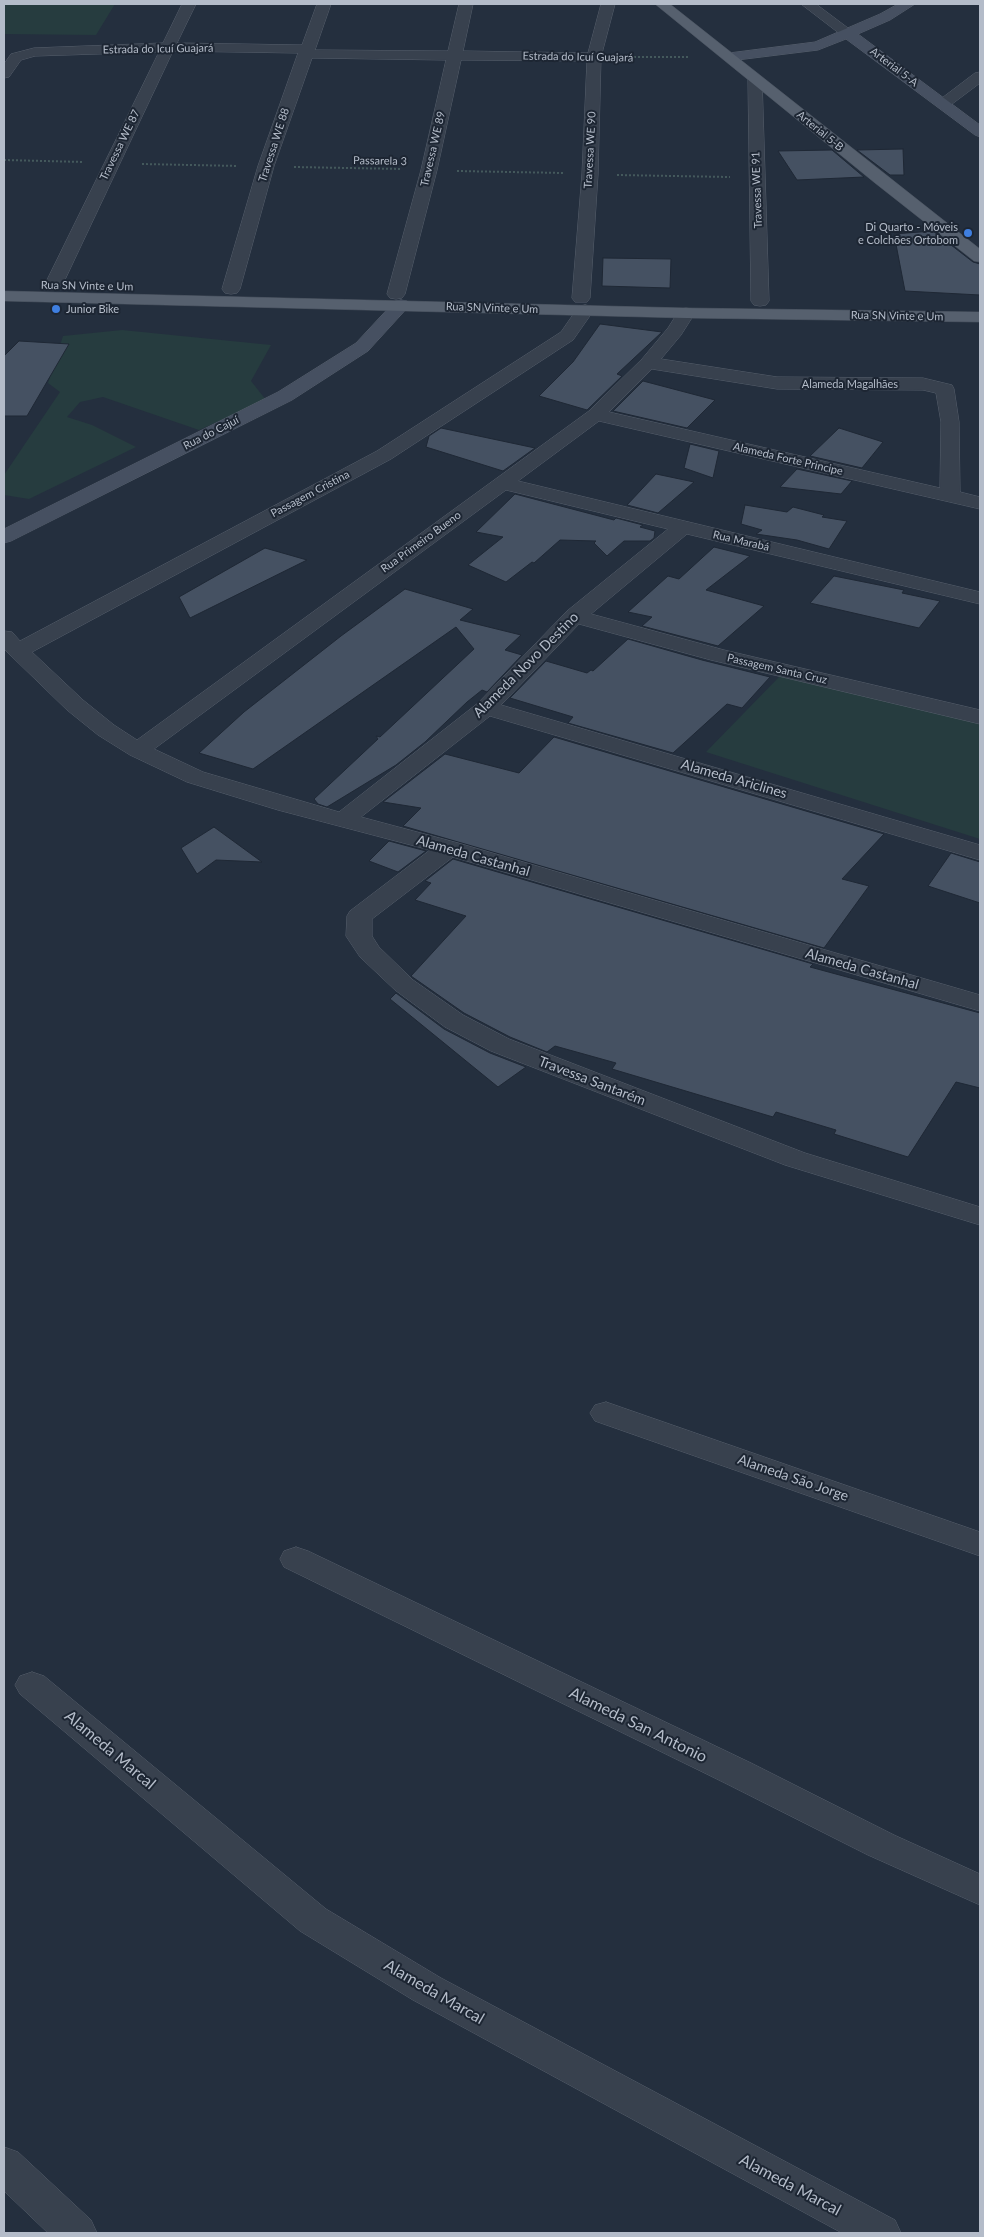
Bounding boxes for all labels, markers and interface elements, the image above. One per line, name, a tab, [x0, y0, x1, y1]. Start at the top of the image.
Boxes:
street label: Estrada do Icuí Guajará	[102, 41, 214, 57]
street label: Arterial 5-A	[867, 45, 921, 89]
street label: Estrada do Icuí Guajará	[522, 49, 634, 65]
street label: Travessa WE 88	[256, 106, 292, 184]
street label: Travessa WE 87	[97, 107, 143, 183]
street label: Arterial 5-B	[794, 108, 846, 154]
street label: Travessa WE 89	[418, 110, 448, 188]
street label: Travessa WE 90	[581, 111, 599, 189]
street label: Travessa WE 91	[749, 151, 765, 229]
street label: Passarela 3	[353, 154, 407, 168]
place label: Di Quarto - Móveis e Colchões Ortobom	[858, 220, 958, 246]
marker: Di Quarto - Móveis e Colchões Ortobom	[962, 227, 974, 239]
street label: Rua SN Vinte e Um	[41, 279, 133, 293]
street label: Rua SN Vinte e Um	[446, 300, 538, 316]
place label: Junior Bike	[66, 302, 119, 316]
marker: Junior Bike	[50, 303, 62, 315]
street label: Rua SN Vinte e Um	[851, 309, 943, 323]
street label: Alameda Magalhães	[802, 377, 898, 391]
street label: Rua do Cajuí	[181, 413, 241, 453]
street label: Alameda Forte Principe	[732, 440, 844, 478]
street label: Passagem Cristina	[268, 468, 352, 520]
street label: Rua Primeiro Bueno	[378, 508, 464, 576]
street label: Rua Marabá	[711, 528, 771, 554]
street label: Alameda Novo Destino	[470, 609, 582, 721]
street label: Passagem Santa Cruz	[726, 651, 828, 687]
street label: Alameda Ariclines	[679, 756, 789, 802]
street label: Alameda Castanhal	[414, 832, 532, 880]
street label: Alameda Castanhal	[803, 945, 921, 993]
street label: Travessa Santarém	[536, 1053, 648, 1109]
street label: Alameda São Jorge	[735, 1451, 851, 1505]
street label: Alameda San Antonio	[566, 1683, 710, 1767]
street label: Alameda Marcal	[61, 1706, 159, 1794]
street label: Alameda Marcal	[380, 1956, 488, 2028]
street label: Alameda Marcal	[736, 2150, 844, 2220]

